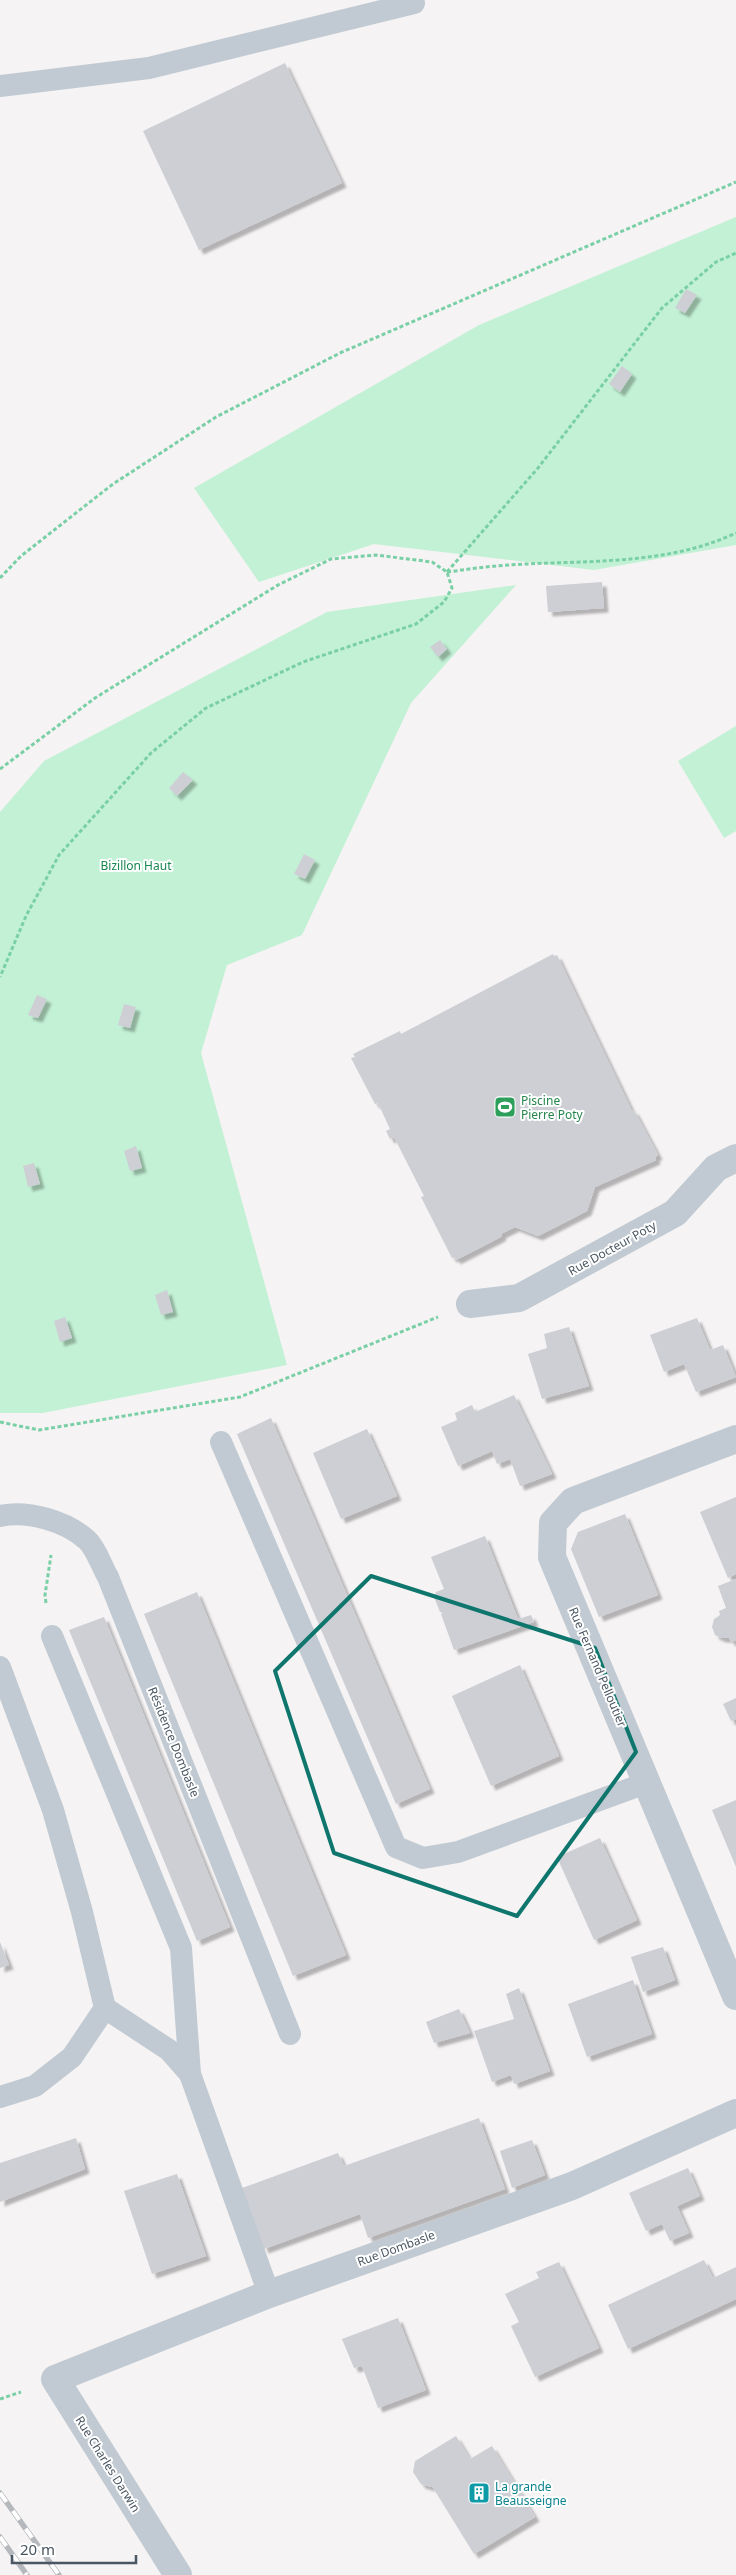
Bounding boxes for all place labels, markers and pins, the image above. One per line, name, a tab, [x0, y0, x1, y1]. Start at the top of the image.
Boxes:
place label: Piscine Pierre Poty	[521, 1092, 584, 1123]
sports icon: Piscine Pierre Poty	[493, 1095, 517, 1119]
place label: La grande Beausseigne	[495, 2478, 567, 2509]
building icon: La grande Beausseigne	[467, 2481, 491, 2505]

